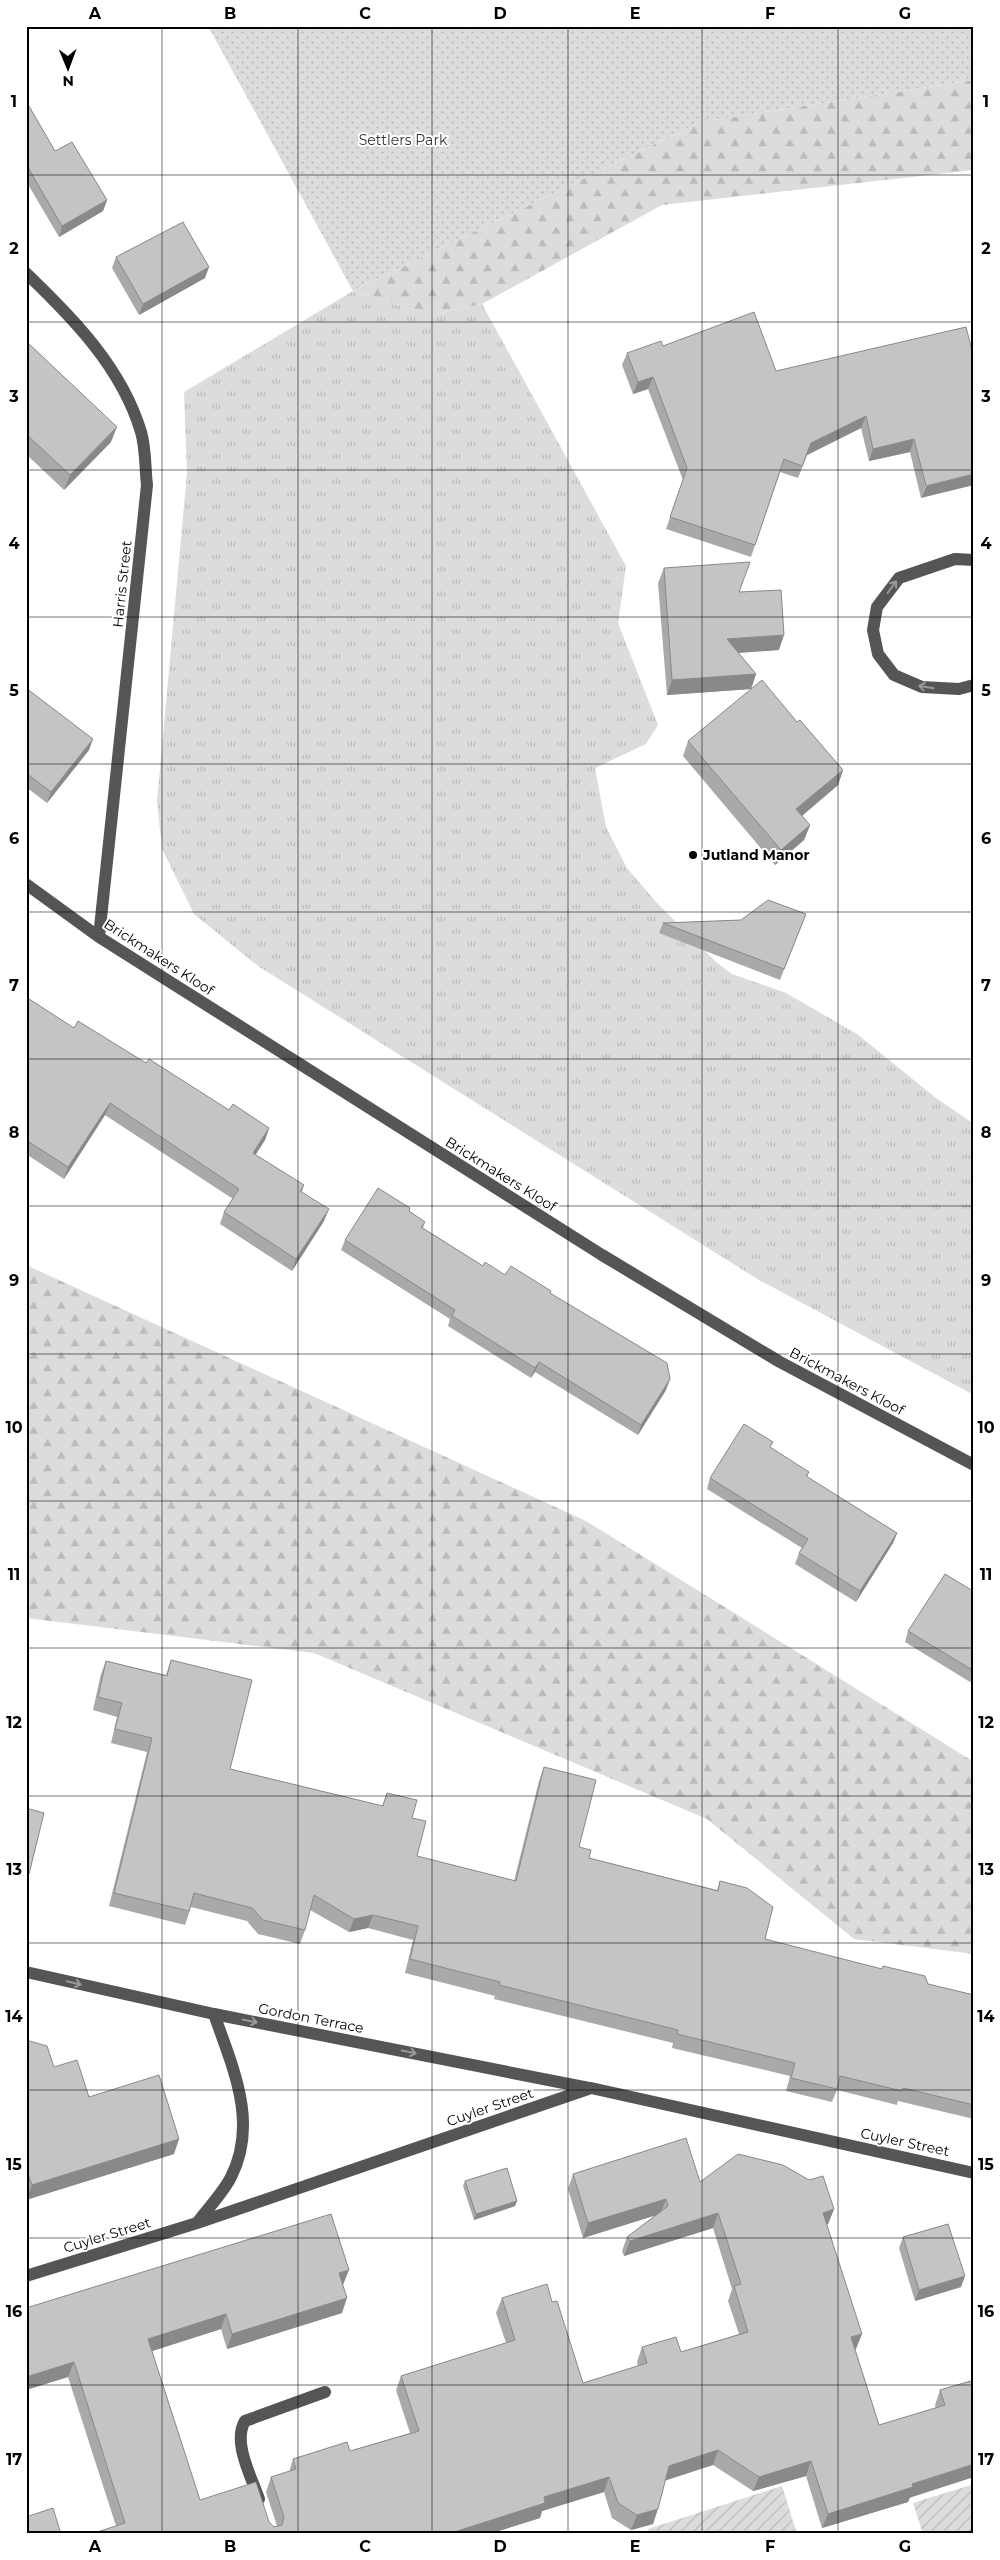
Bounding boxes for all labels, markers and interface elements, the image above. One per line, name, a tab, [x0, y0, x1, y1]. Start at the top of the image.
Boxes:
text: A	[88, 4, 102, 23]
text: B	[224, 4, 236, 23]
text: C	[359, 4, 371, 23]
text: D	[493, 4, 507, 23]
text: E	[630, 4, 640, 23]
text: F	[765, 4, 775, 23]
text: G	[899, 4, 911, 23]
north arrow	[42, 42, 92, 92]
text: N	[62, 72, 74, 90]
text: 1	[11, 92, 17, 111]
text: 1	[983, 92, 989, 111]
park label: Settlers Park	[359, 131, 448, 149]
text: 2	[9, 239, 19, 258]
text: 2	[981, 239, 991, 258]
text: 3	[8, 387, 19, 406]
text: 3	[980, 387, 991, 406]
text: 4	[8, 534, 20, 553]
text: 4	[980, 534, 992, 553]
street label: Harris Street	[108, 539, 136, 628]
one-way arrow	[887, 580, 897, 594]
text: 5	[9, 681, 19, 700]
one-way arrow	[918, 681, 934, 691]
text: 5	[981, 681, 991, 700]
text: 6	[9, 829, 19, 848]
text: 6	[981, 829, 991, 848]
place label: Jutland Manor	[702, 846, 810, 864]
marker: Jutland Manor	[687, 849, 699, 861]
street label: Brickmakers Kloof	[101, 915, 218, 1000]
text: 7	[9, 976, 19, 995]
text: 7	[981, 976, 991, 995]
text: 8	[9, 1123, 19, 1142]
text: 8	[981, 1123, 991, 1142]
street label: Brickmakers Kloof	[442, 1133, 561, 1216]
text: 9	[9, 1271, 19, 1290]
text: 9	[981, 1271, 991, 1290]
street label: Brickmakers Kloof	[786, 1343, 909, 1419]
text: 10	[5, 1418, 23, 1437]
text: 10	[977, 1418, 995, 1437]
text: 11	[8, 1565, 20, 1584]
text: 11	[980, 1565, 992, 1584]
text: 12	[6, 1713, 22, 1732]
text: 12	[978, 1713, 994, 1732]
text: 13	[6, 1860, 22, 1879]
text: 13	[978, 1860, 994, 1879]
one-way arrow	[65, 1978, 81, 1988]
street label: Gordon Terrace	[257, 1999, 365, 2037]
text: 14	[5, 2007, 23, 2026]
text: 14	[977, 2007, 995, 2026]
one-way arrow	[241, 2017, 257, 2026]
one-way arrow	[401, 2048, 417, 2058]
street label: Cuyler Street	[444, 2084, 536, 2130]
street label: Cuyler Street	[859, 2124, 951, 2160]
text: 15	[6, 2155, 22, 2174]
text: 15	[978, 2155, 994, 2174]
street label: Cuyler Street	[61, 2213, 153, 2257]
text: 16	[6, 2302, 22, 2321]
text: 16	[978, 2302, 994, 2321]
text: 17	[6, 2450, 22, 2469]
text: 17	[978, 2450, 994, 2469]
text: A	[88, 2537, 102, 2556]
text: B	[224, 2537, 236, 2556]
text: C	[359, 2537, 371, 2556]
text: D	[493, 2537, 507, 2556]
text: E	[630, 2537, 640, 2556]
text: F	[765, 2537, 775, 2556]
text: G	[899, 2537, 911, 2556]

